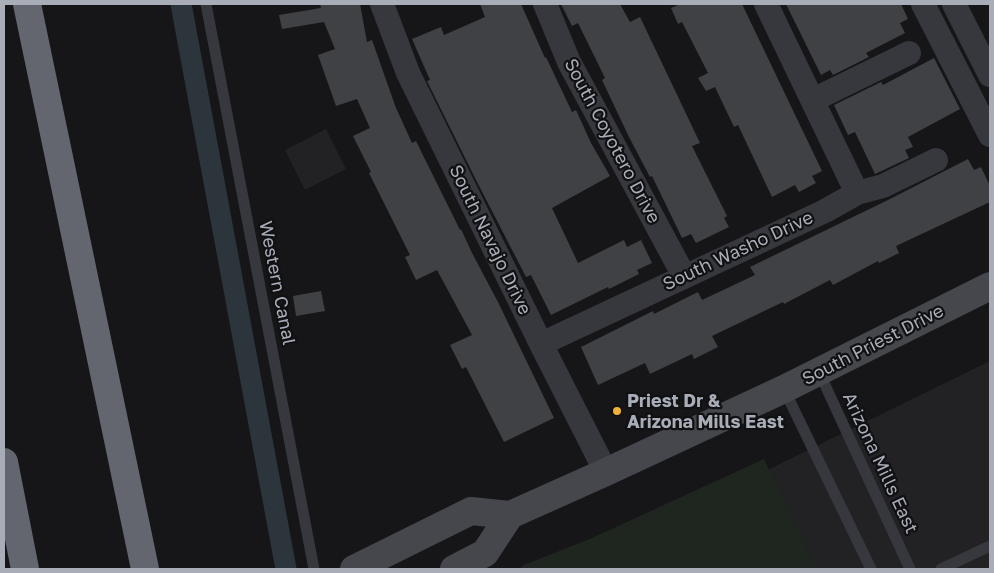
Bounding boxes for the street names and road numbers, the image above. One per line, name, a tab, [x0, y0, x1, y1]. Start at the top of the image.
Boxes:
street label: South Coyotero Drive	[559, 55, 665, 227]
street label: South Navajo Drive	[444, 162, 536, 318]
street label: South Washo Drive	[659, 207, 817, 295]
street label: Western Canal	[254, 219, 300, 347]
street label: South Priest Drive	[799, 300, 947, 390]
street label: Arizona Mills East	[838, 389, 922, 537]

